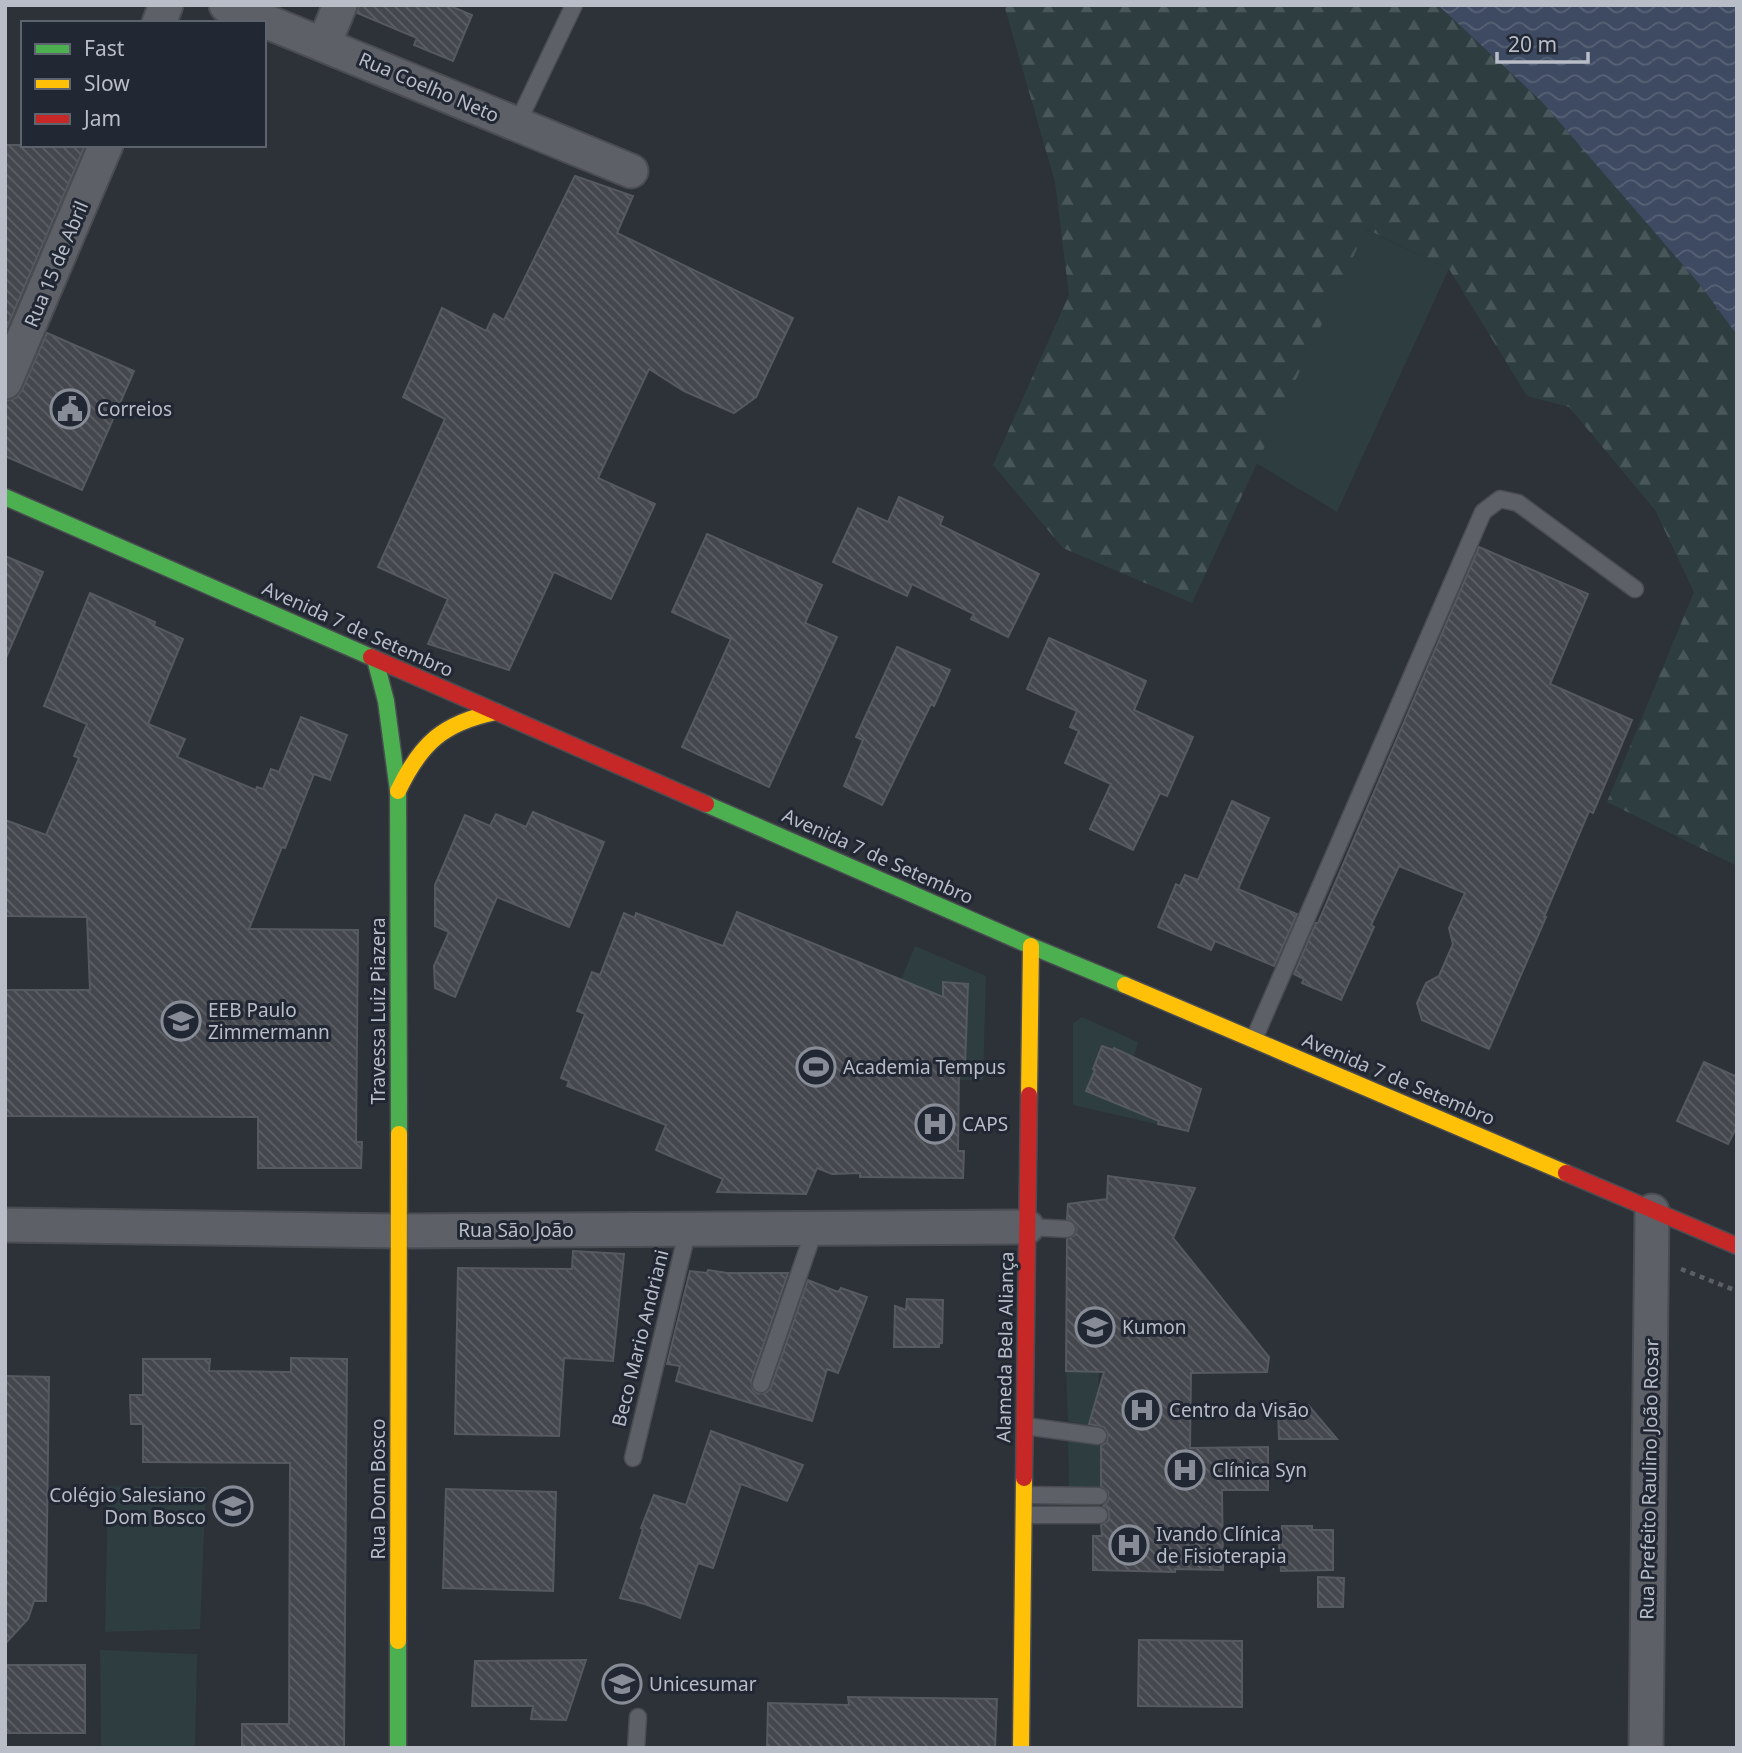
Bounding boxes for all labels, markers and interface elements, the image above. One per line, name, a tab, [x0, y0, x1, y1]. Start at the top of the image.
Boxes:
legend	[21, 21, 266, 147]
scale bar	[1497, 21, 1588, 65]
text: 20 m	[1508, 30, 1557, 58]
text: Fast	[84, 34, 125, 62]
street label: Rua Coelho Neto	[355, 46, 503, 128]
text: Slow	[84, 69, 130, 97]
text: Jam	[82, 104, 121, 132]
street label: Rua 15 de Abril	[18, 197, 94, 331]
public building icon: Correios	[49, 388, 91, 430]
place label: Correios	[97, 396, 172, 422]
street label: Avenida 7 de Setembro	[258, 575, 458, 683]
street label: Avenida 7 de Setembro	[778, 802, 978, 910]
street label: Travessa Luiz Piazera	[365, 917, 391, 1105]
place label: EEB Paulo Zimmermann	[208, 997, 330, 1045]
school or university icon: EEB Paulo Zimmermann	[160, 1000, 202, 1042]
street label: Avenida 7 de Setembro	[1299, 1027, 1499, 1131]
sports icon: Academia Tempus	[795, 1046, 837, 1088]
place label: Academia Tempus	[843, 1054, 1006, 1080]
hospital icon: CAPS	[914, 1103, 956, 1145]
place label: CAPS	[962, 1111, 1008, 1137]
street label: Rua São João	[458, 1217, 574, 1243]
street label: Beco Mario Andriani	[605, 1247, 675, 1429]
street label: Alameda Bela Aliança	[990, 1251, 1020, 1443]
school or university icon: Kumon	[1074, 1306, 1116, 1348]
place label: Kumon	[1122, 1314, 1187, 1340]
street label: Rua Prefeito Raulino João Rosar	[1634, 1338, 1664, 1620]
hospital icon: Centro da Visão	[1121, 1389, 1163, 1431]
place label: Centro da Visão	[1169, 1397, 1309, 1423]
street label: Rua Dom Bosco	[365, 1419, 391, 1559]
hospital icon: Clínica Syn	[1164, 1449, 1206, 1491]
place label: Clínica Syn	[1212, 1457, 1307, 1483]
place label: Colégio Salesiano Dom Bosco	[49, 1482, 206, 1530]
school or university icon: Colégio Salesiano Dom Bosco	[212, 1485, 254, 1527]
place label: Ivando Clínica de Fisioterapia	[1156, 1521, 1287, 1569]
hospital icon: Ivando Clínica de Fisioterapia	[1108, 1524, 1150, 1566]
school or university icon: Unicesumar	[601, 1663, 643, 1705]
place label: Unicesumar	[649, 1671, 757, 1697]

